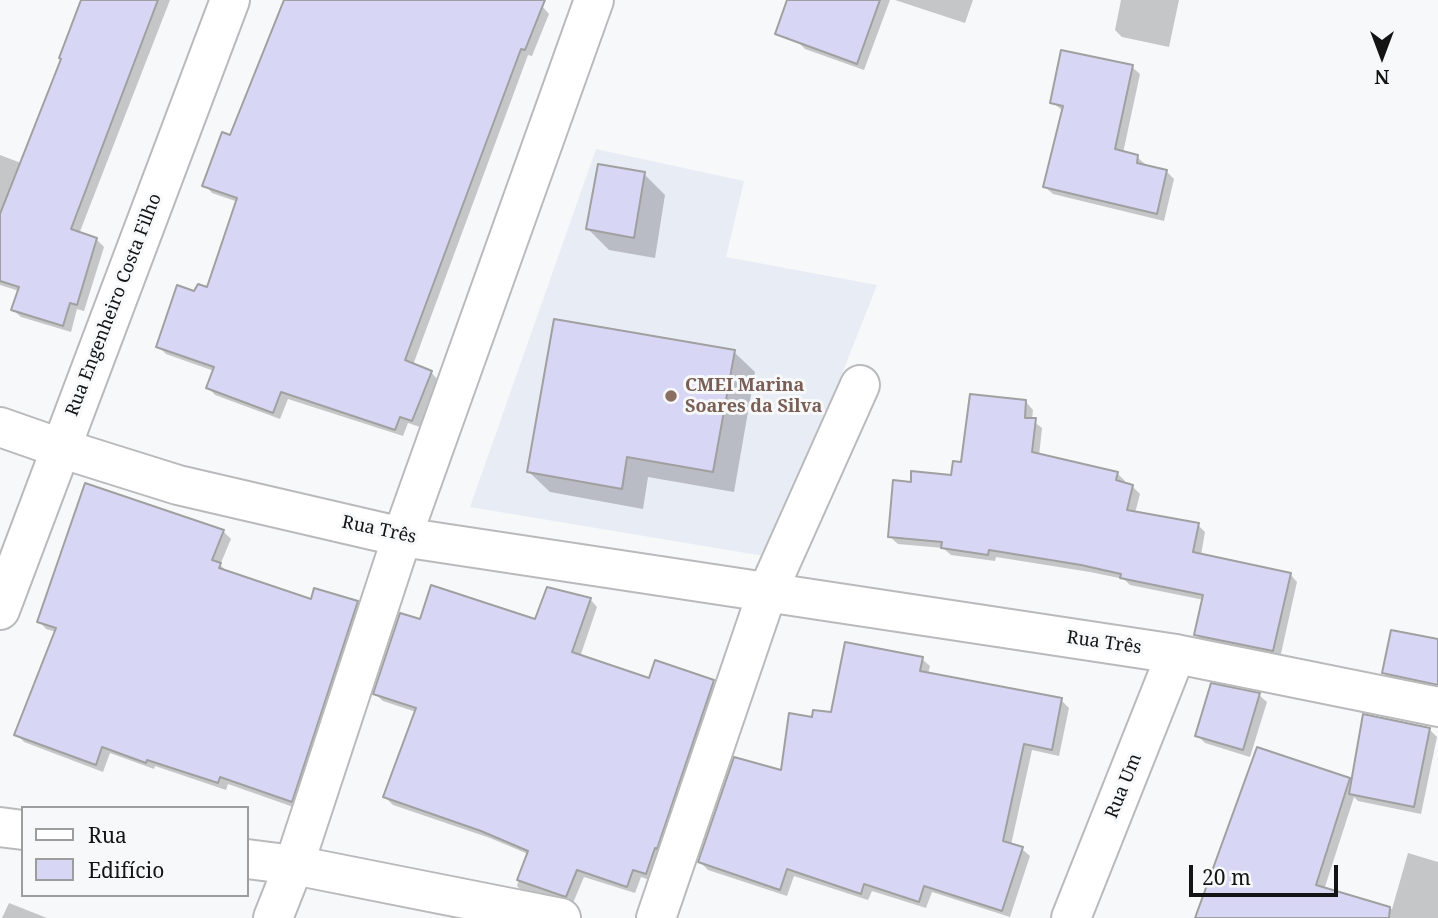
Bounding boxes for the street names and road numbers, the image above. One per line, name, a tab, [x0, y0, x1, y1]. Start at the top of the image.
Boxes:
street label: Rua Engenheiro Costa Filho	[62, 191, 166, 419]
street label: Rua Três	[340, 512, 418, 548]
street label: Rua Três	[1065, 627, 1143, 659]
street label: Rua Um	[1101, 750, 1147, 822]

